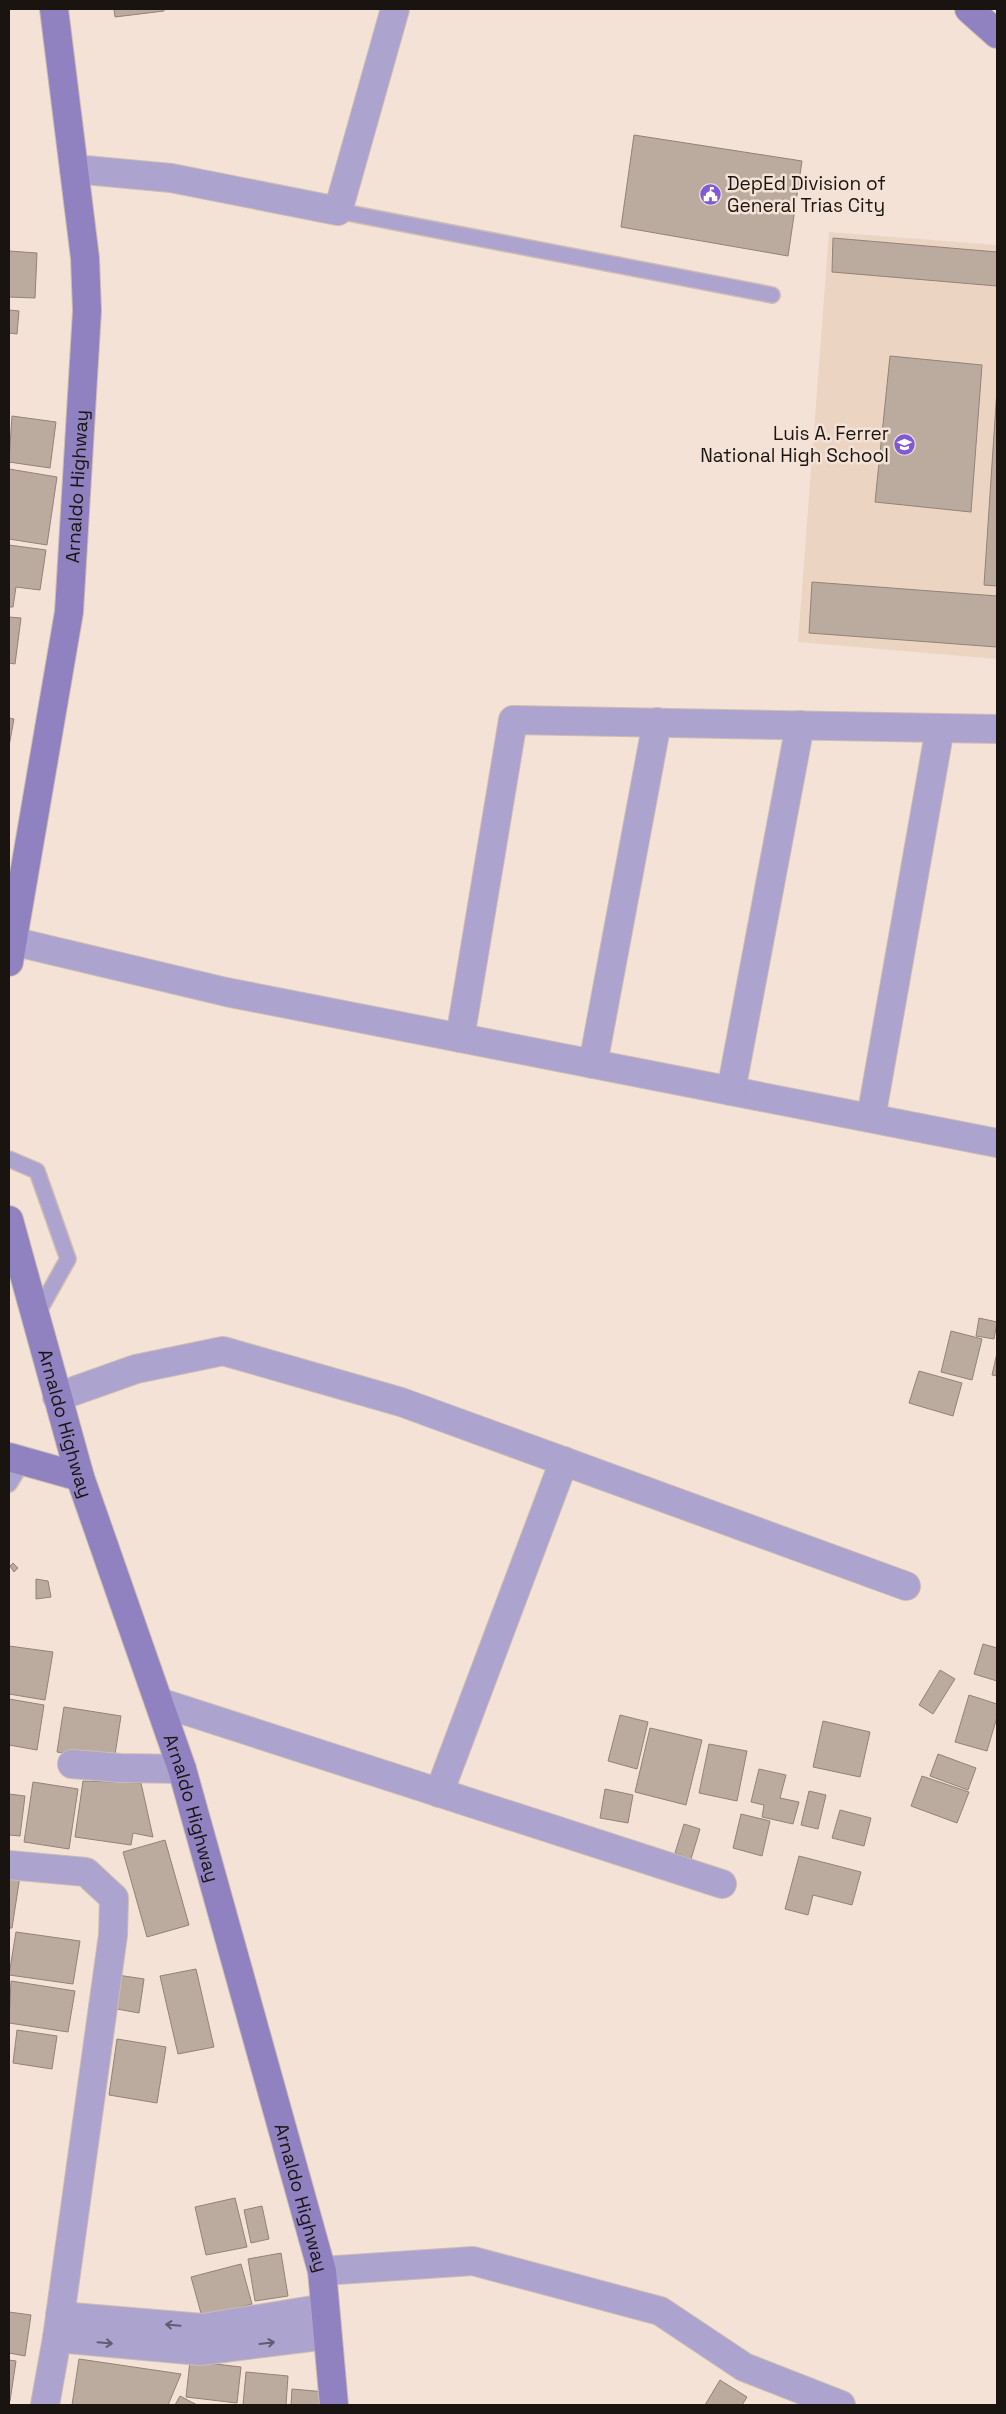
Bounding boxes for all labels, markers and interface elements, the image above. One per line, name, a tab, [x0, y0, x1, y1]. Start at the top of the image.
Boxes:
place label: DepEd Division of General Trias City	[727, 171, 886, 218]
public building icon: DepEd Division of General Trias City	[699, 182, 723, 206]
street label: Arnaldo Highway	[59, 409, 94, 564]
place label: Luis A. Ferrer National High School	[700, 421, 889, 468]
school or university icon: Luis A. Ferrer National High School	[893, 432, 917, 456]
street label: Arnaldo Highway	[33, 1346, 99, 1501]
street label: Arnaldo Highway	[158, 1730, 225, 1885]
street label: Arnaldo Highway	[269, 2120, 334, 2275]
one-way arrow	[165, 2321, 181, 2330]
one-way arrow	[97, 2338, 113, 2348]
one-way arrow	[259, 2338, 275, 2348]

